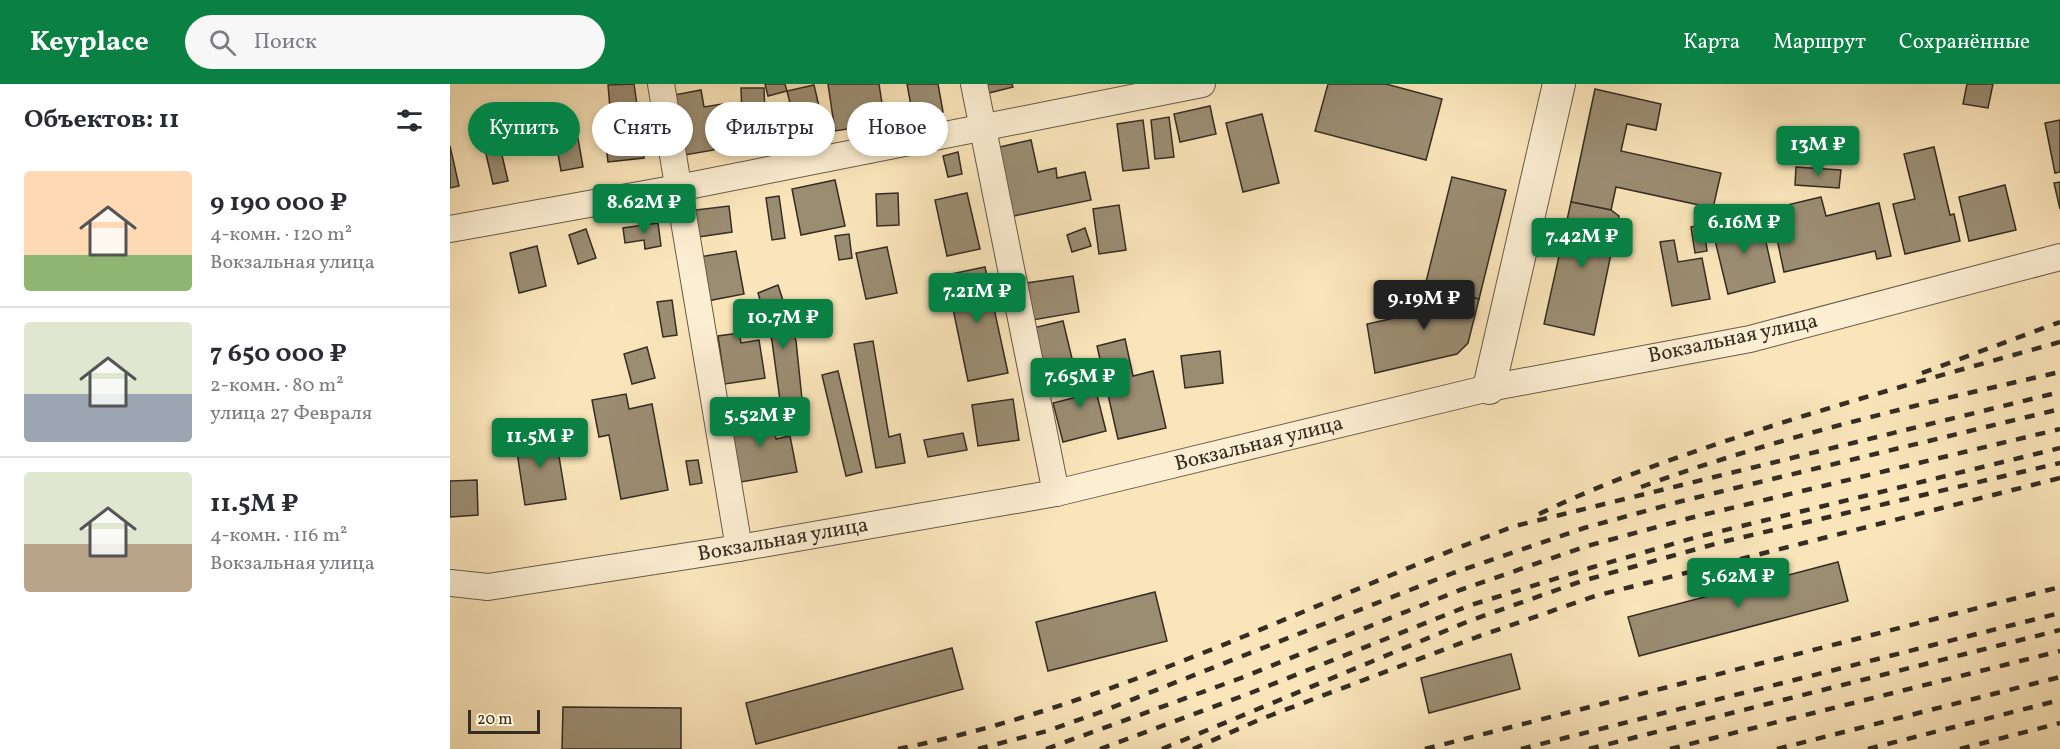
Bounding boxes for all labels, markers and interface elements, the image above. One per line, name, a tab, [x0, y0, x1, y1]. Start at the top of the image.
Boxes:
search box	[185, 15, 605, 69]
text: Keyplace	[30, 23, 149, 62]
icon: search	[206, 26, 239, 59]
text: Поиск	[254, 27, 317, 58]
text: Карта	[1683, 28, 1740, 57]
text: Маршрут	[1773, 28, 1866, 57]
text: Сохранённые	[1899, 28, 2030, 57]
text: Объектов: 11	[24, 102, 179, 138]
chip: Купить	[468, 102, 580, 156]
chip: Снять	[592, 102, 693, 156]
chip: Фильтры	[705, 102, 835, 156]
chip: Новое	[847, 102, 948, 156]
icon: filters	[393, 104, 426, 137]
pin: 13M ₽	[1776, 126, 1860, 177]
text: 13M ₽	[1790, 131, 1846, 159]
pin: 8.62M ₽	[589, 184, 699, 235]
text: 9 190 000 ₽	[210, 185, 347, 221]
text: 8.62M ₽	[607, 189, 681, 217]
icon: home	[72, 195, 144, 267]
pin: 6.16M ₽	[1689, 204, 1799, 255]
text: 6.16M ₽	[1708, 209, 1780, 237]
pin: 7.42M ₽	[1527, 218, 1637, 269]
text: 4-комн. · 120 m²	[210, 221, 352, 249]
text: 7.42M ₽	[1546, 223, 1618, 251]
text: Вокзальная улица	[210, 249, 375, 277]
pin: 7.21M ₽	[922, 273, 1032, 324]
text: 7.21M ₽	[943, 278, 1011, 306]
pin: 9.19M ₽	[1369, 280, 1479, 331]
text: 9.19M ₽	[1388, 285, 1460, 313]
pin: 10.7M ₽	[728, 299, 838, 350]
text: 10.7M ₽	[747, 304, 819, 332]
street label: Вокзальная улица	[1645, 307, 1821, 371]
text: 7 650 000 ₽	[210, 336, 347, 372]
icon: home	[72, 346, 144, 418]
pin: 7.65M ₽	[1025, 358, 1135, 409]
text: 7.65M ₽	[1045, 363, 1115, 391]
text: 2-комн. · 80 m²	[210, 372, 344, 400]
pin: 5.52M ₽	[705, 397, 815, 448]
text: улица 27 Февраля	[210, 400, 372, 428]
text: 5.52M ₽	[724, 402, 796, 430]
street label: Вокзальная улица	[1172, 409, 1346, 479]
pin: 11.5M ₽	[485, 418, 595, 469]
text: 11.5M ₽	[506, 423, 574, 451]
text: 11.5M ₽	[210, 486, 299, 522]
icon: home	[72, 496, 144, 568]
street label: Вокзальная улица	[695, 511, 871, 569]
text: 4-комн. · 116 m²	[210, 522, 347, 550]
text: Вокзальная улица	[210, 550, 375, 578]
pin: 5.62M ₽	[1683, 558, 1793, 609]
text: 5.62M ₽	[1701, 563, 1775, 591]
scale bar	[468, 707, 540, 734]
text: 20 m	[477, 709, 512, 731]

